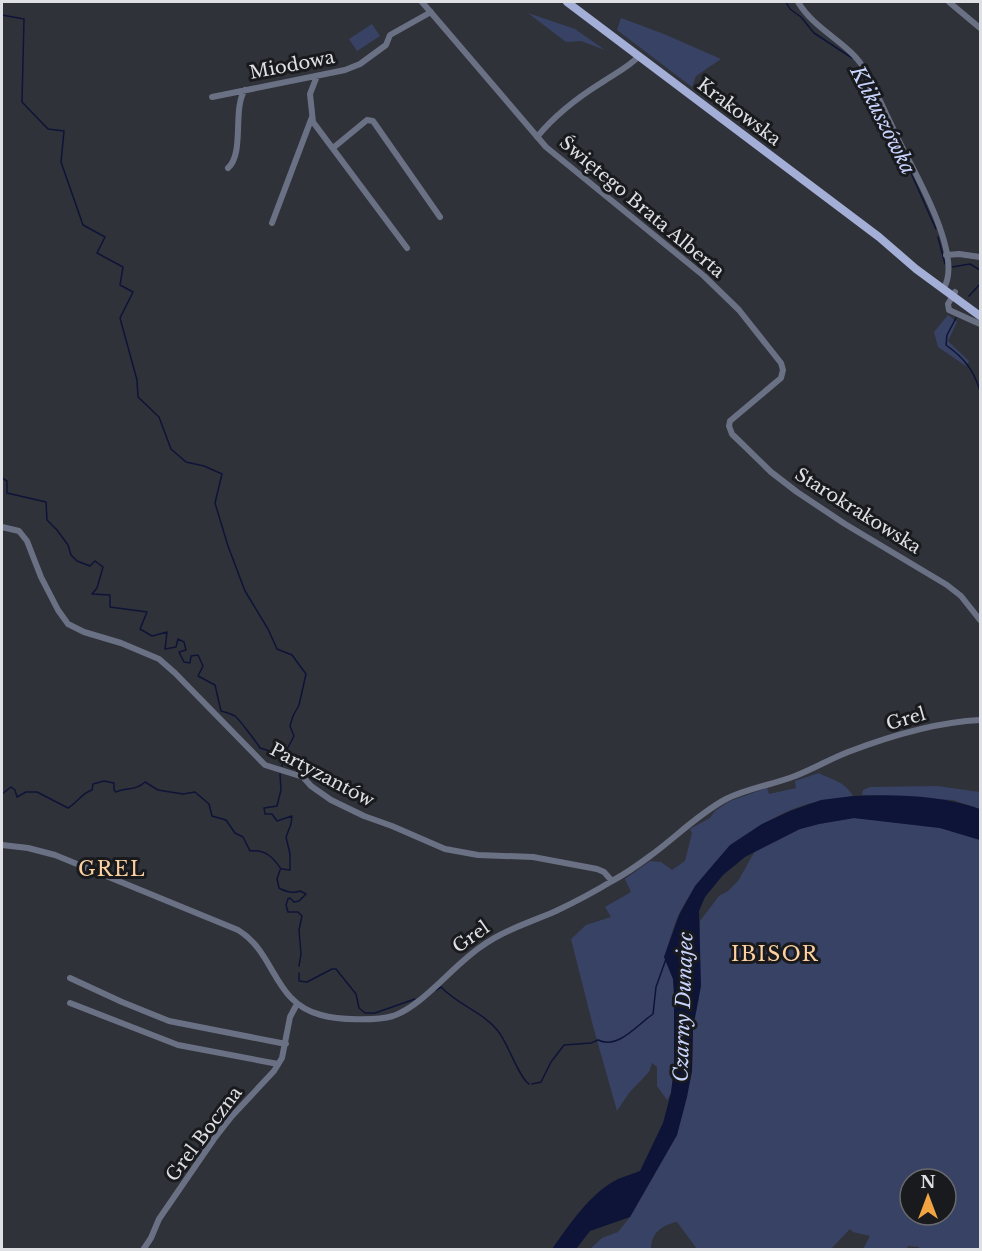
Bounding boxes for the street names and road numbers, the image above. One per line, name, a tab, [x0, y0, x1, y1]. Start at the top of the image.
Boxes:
street label: Miodowa	[248, 46, 336, 84]
street label: Krakowska	[693, 73, 785, 151]
street label: Świętego Brata Alberta	[555, 131, 730, 282]
street label: Starokrakowska	[791, 463, 925, 559]
street label: Grel	[884, 703, 928, 735]
street label: Partyzantów	[266, 738, 379, 812]
street label: Grel	[448, 916, 494, 958]
street label: Grel Boczna	[161, 1082, 247, 1186]

